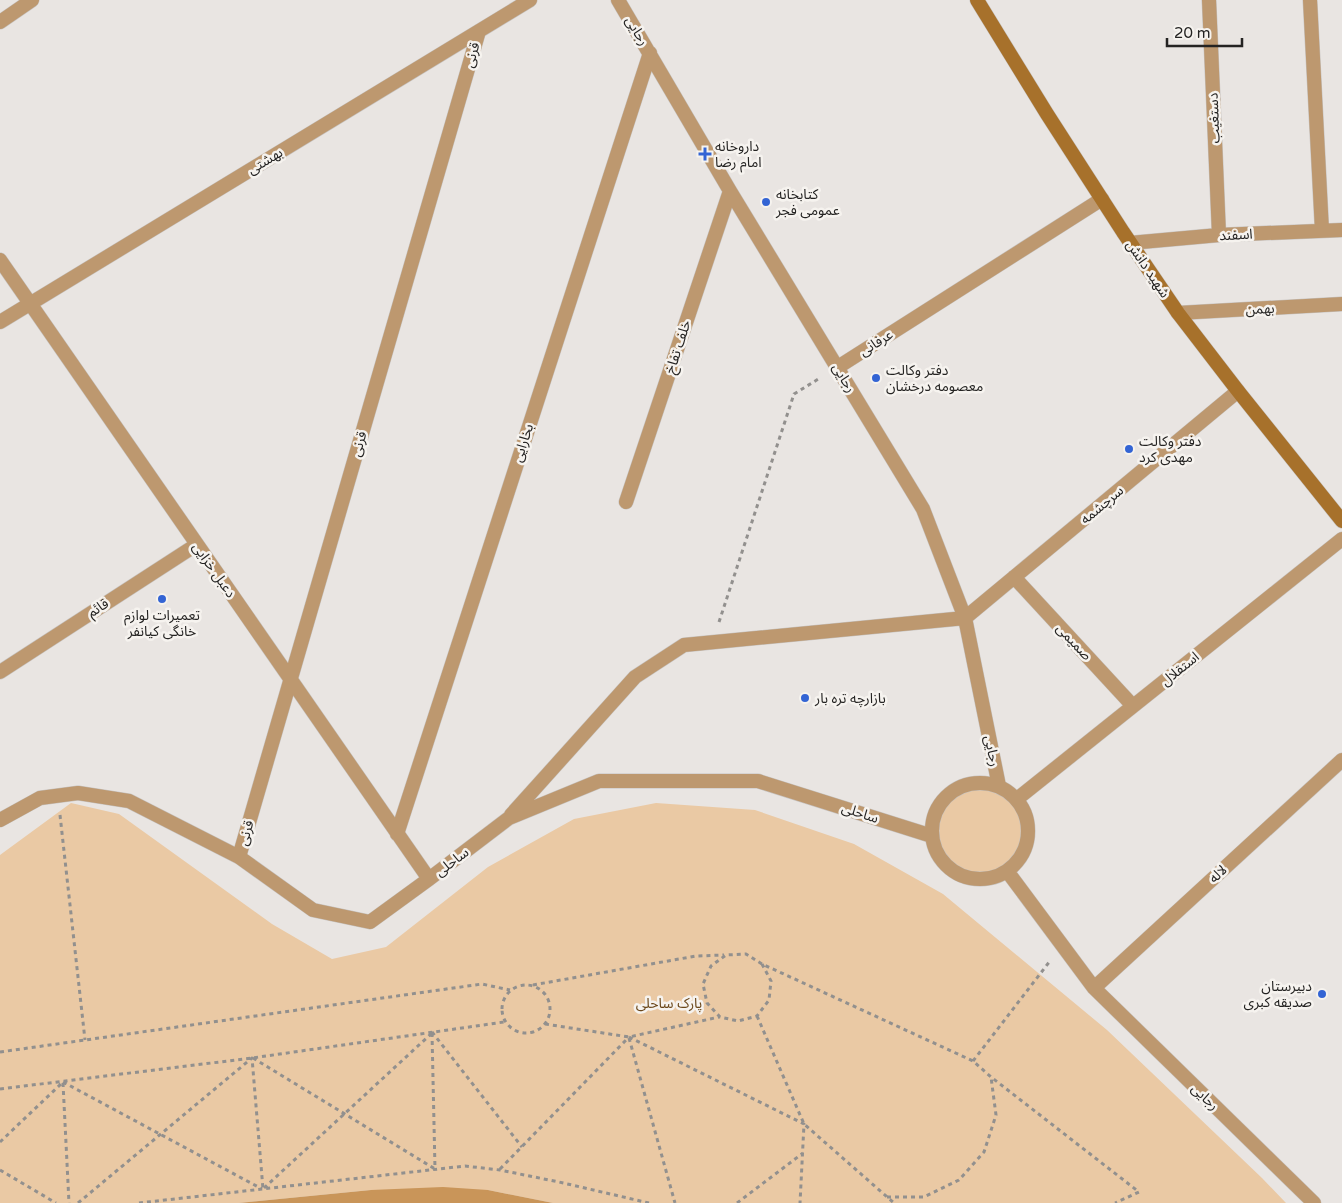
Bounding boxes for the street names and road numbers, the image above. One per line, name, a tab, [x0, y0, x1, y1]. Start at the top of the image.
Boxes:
street label: رجایی	[622, 13, 652, 49]
street label: قرنی	[460, 40, 484, 70]
street label: دستغیب	[1205, 92, 1223, 144]
street label: بهشتی	[244, 144, 286, 178]
street label: اسفند	[1219, 226, 1253, 244]
street label: شهید دانش	[1123, 237, 1173, 301]
street label: بهمن	[1245, 300, 1275, 318]
street label: خلف تفاخ	[661, 318, 697, 377]
street label: عرفانی	[856, 326, 896, 360]
street label: رجایی	[829, 360, 859, 396]
street label: بخارایی	[509, 421, 537, 464]
street label: قرنی	[347, 429, 371, 459]
street label: سرچشمه	[1077, 482, 1128, 529]
street label: دعبل خزایی	[189, 539, 239, 601]
street label: قائم	[84, 595, 113, 623]
street label: صمیمی	[1053, 620, 1096, 664]
street label: استقلال	[1157, 648, 1203, 690]
street label: رجایی	[981, 734, 1003, 768]
street label: ساحلی	[839, 799, 881, 827]
street label: قرنی	[234, 818, 258, 848]
street label: ساحلی	[432, 844, 472, 880]
street label: لاله	[1205, 861, 1231, 887]
street label: رجایی	[1188, 1080, 1222, 1114]

